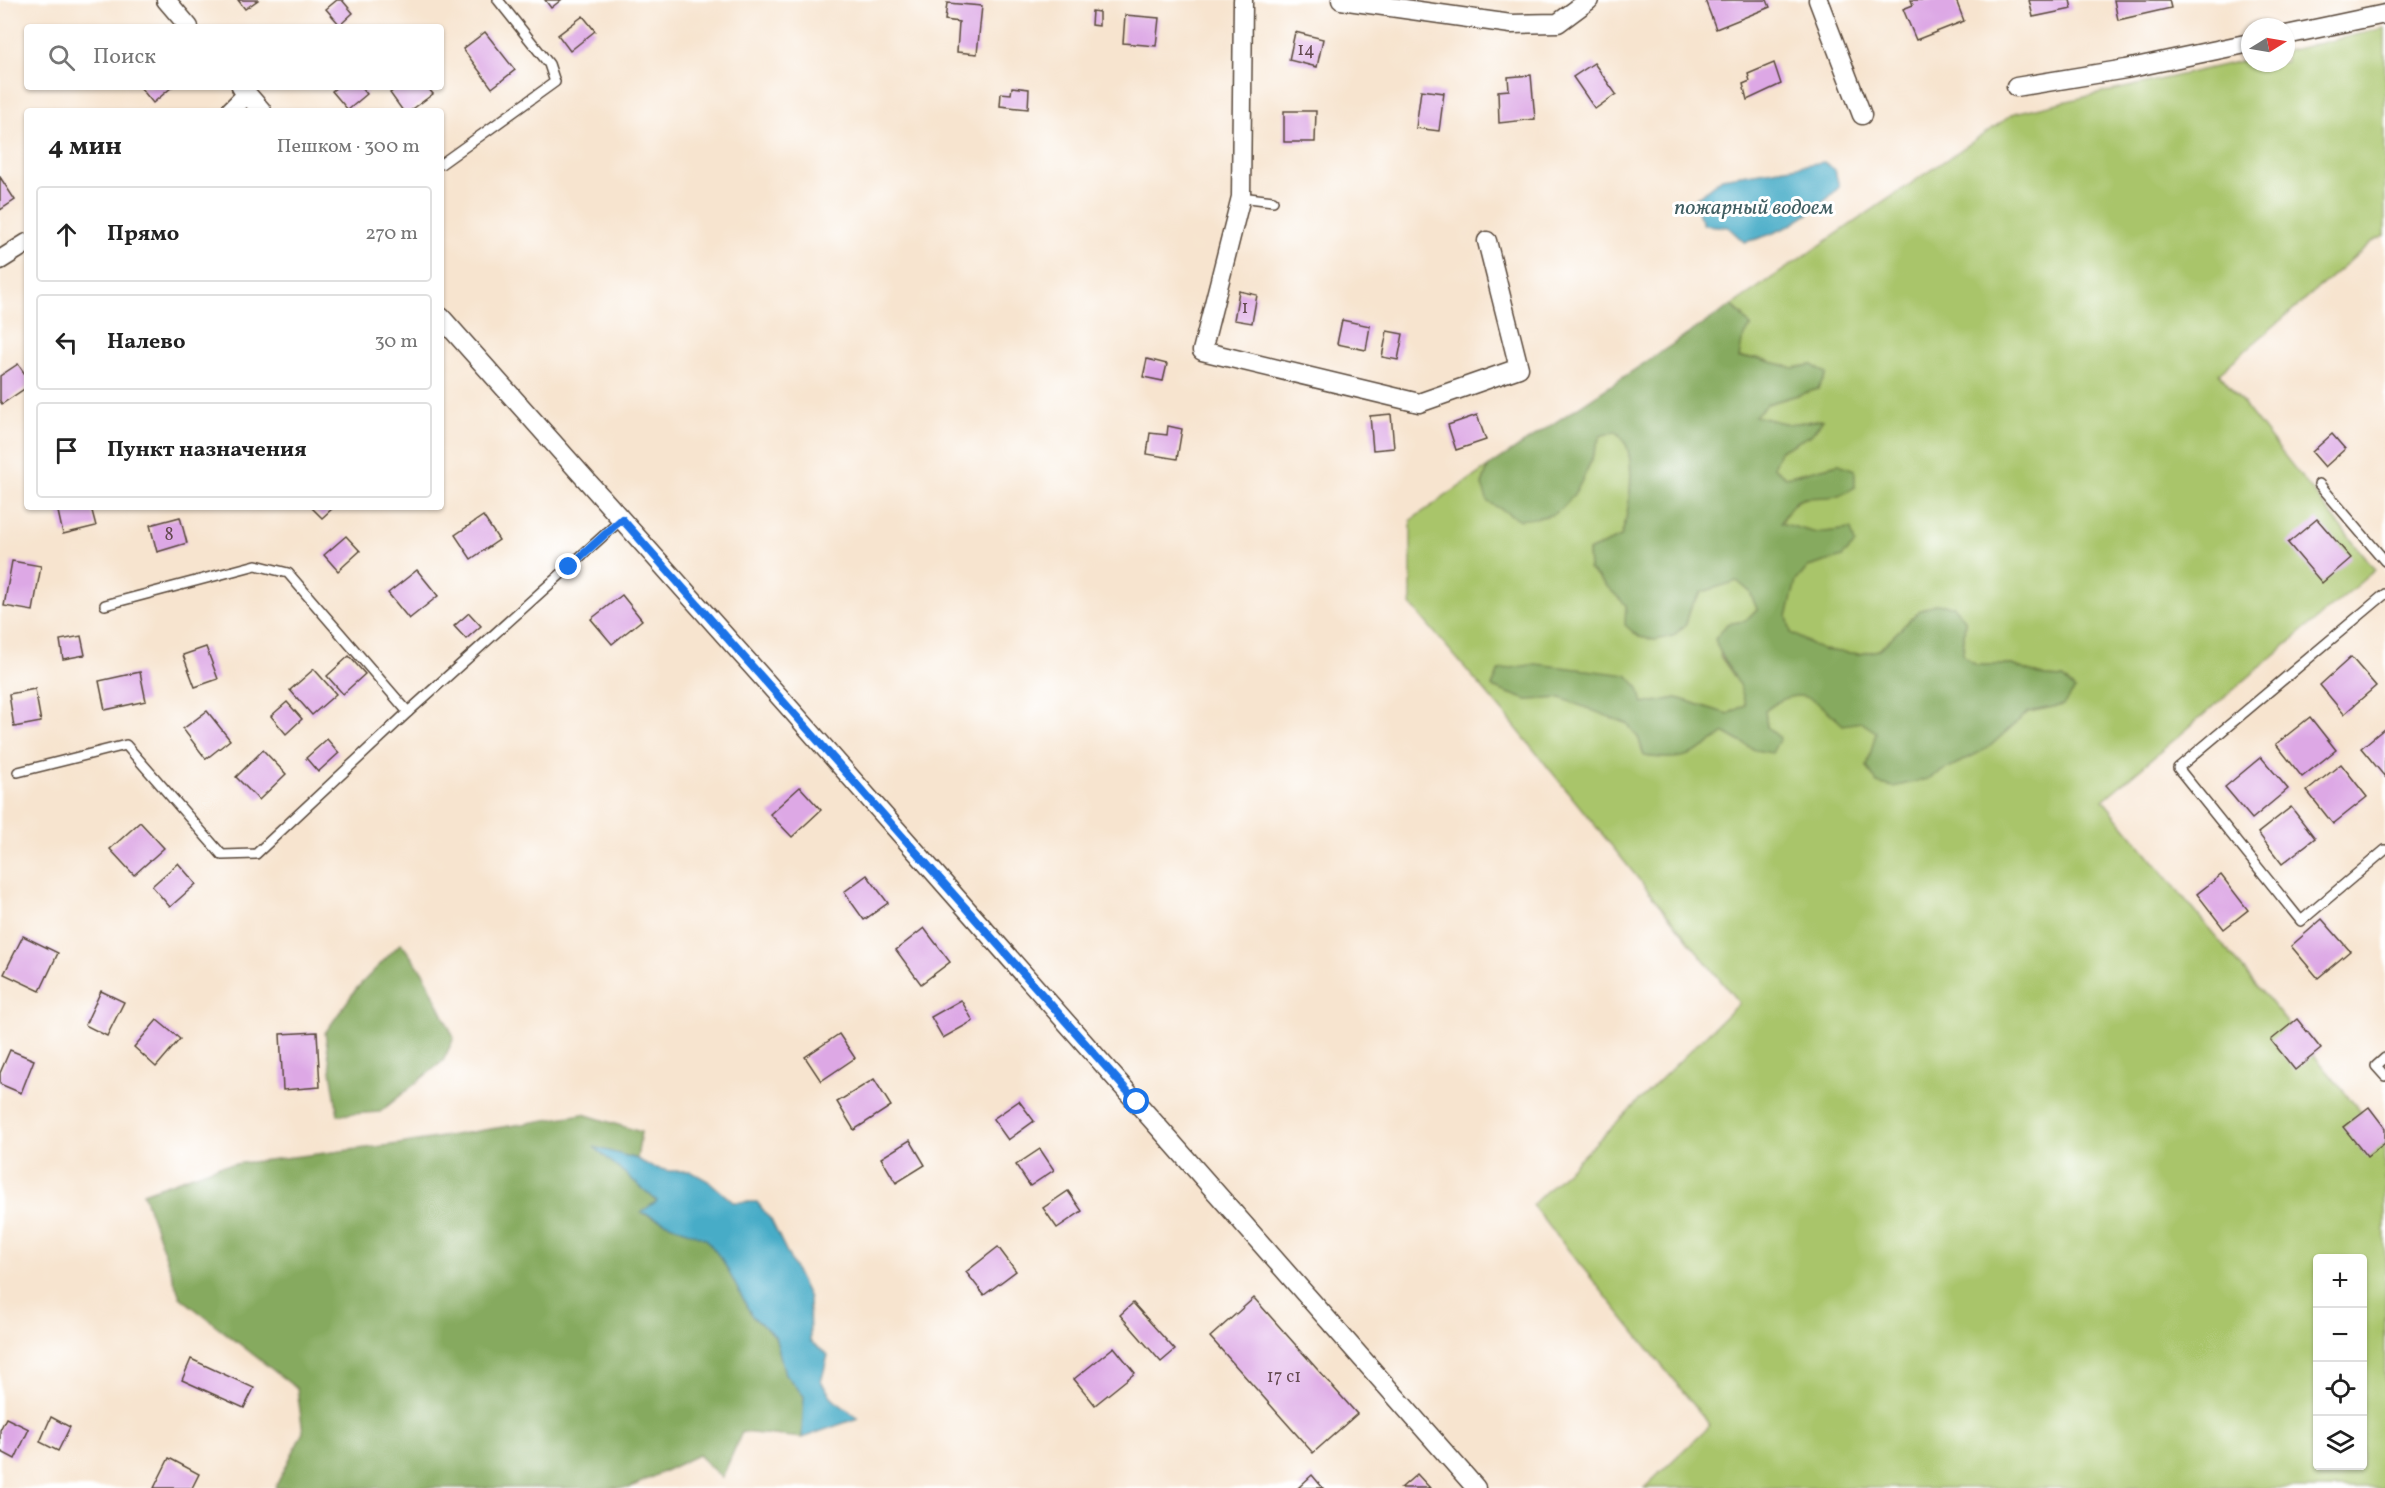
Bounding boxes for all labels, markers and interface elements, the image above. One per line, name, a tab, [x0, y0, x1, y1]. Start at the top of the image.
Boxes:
north arrow	[2241, 18, 2295, 72]
search box	[24, 24, 444, 90]
house number: 14	[1297, 38, 1315, 63]
icon: search	[45, 41, 78, 74]
text: Поиск	[93, 42, 156, 73]
text: 4 мин	[48, 129, 122, 165]
text: Пешком · 300 m	[277, 133, 420, 161]
water label: пожарный водоем	[1674, 193, 1834, 224]
icon: ahead	[50, 218, 83, 251]
text: Прямо	[107, 219, 179, 250]
text: 270 m	[365, 220, 418, 248]
house number: 1	[1242, 296, 1248, 321]
icon: left	[50, 326, 83, 359]
text: Налево	[107, 327, 186, 358]
text: 30 m	[374, 328, 418, 356]
icon: arrive	[50, 434, 83, 467]
text: Пункт назначения	[107, 435, 307, 466]
house number: 8	[164, 523, 174, 548]
route end	[555, 553, 581, 579]
route start	[1123, 1088, 1149, 1114]
map controls	[2313, 1254, 2367, 1470]
button: +	[2313, 1254, 2367, 1308]
button: −	[2313, 1308, 2367, 1362]
button: locate	[2313, 1362, 2367, 1416]
house number: 17 с1	[1267, 1365, 1301, 1390]
button: layers	[2313, 1416, 2367, 1470]

